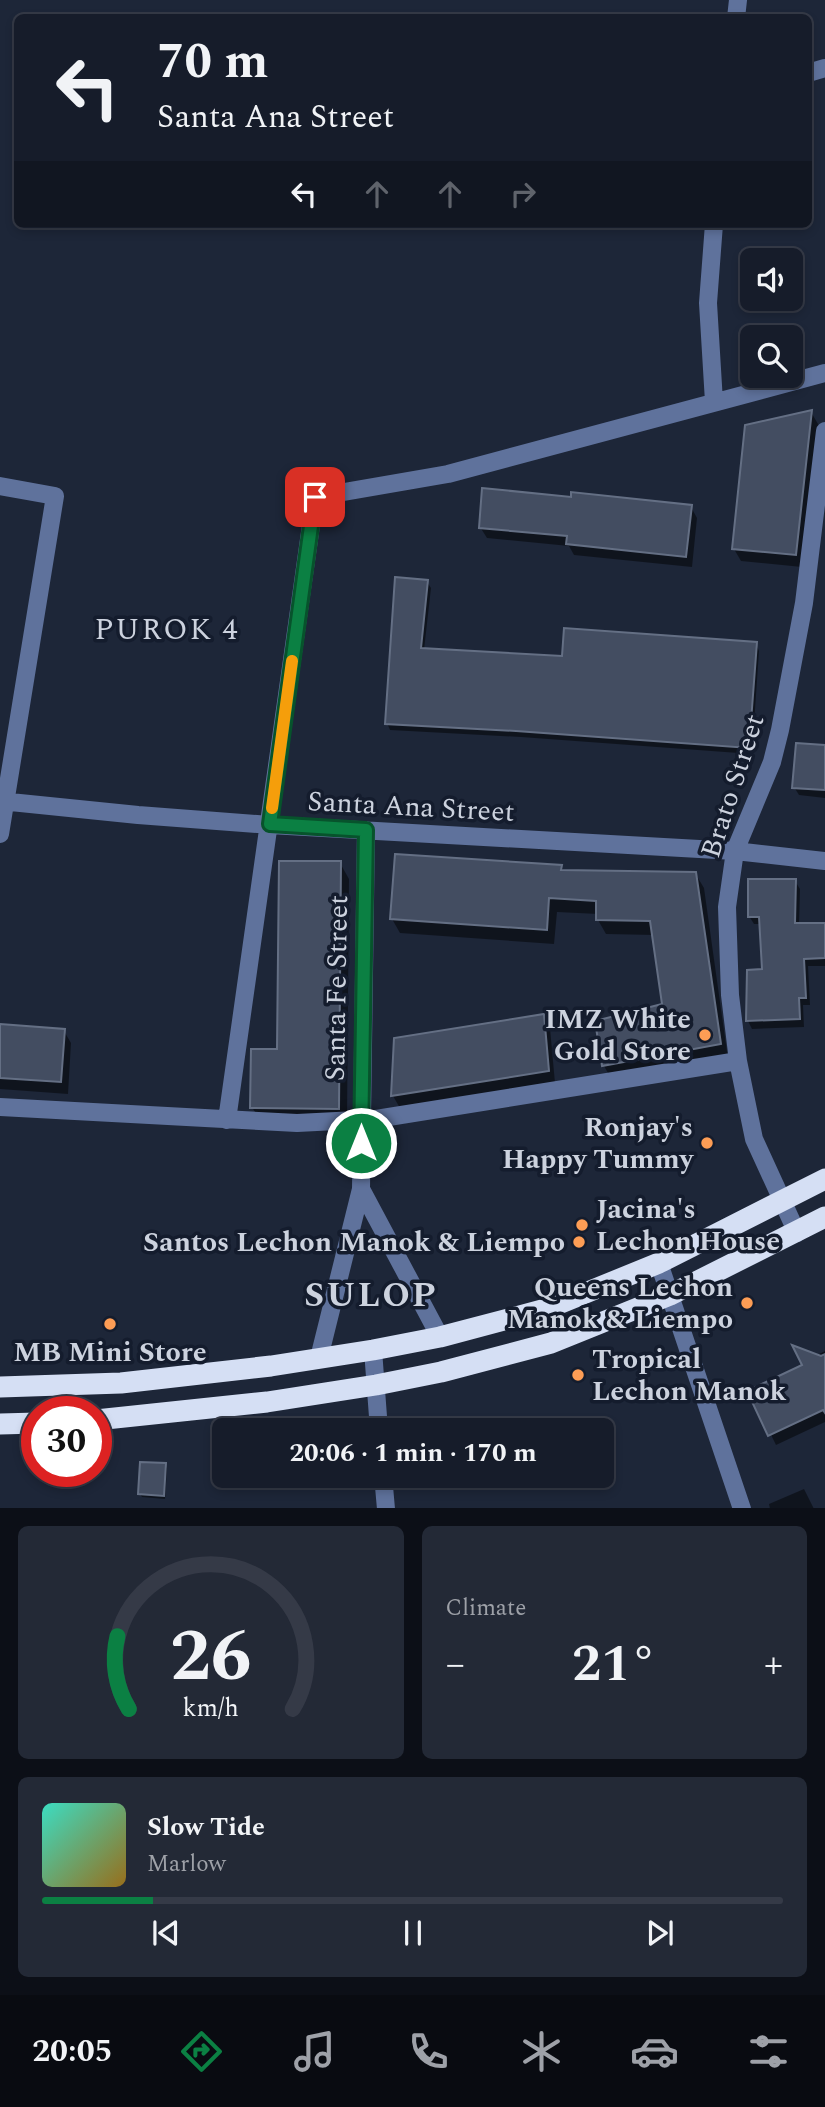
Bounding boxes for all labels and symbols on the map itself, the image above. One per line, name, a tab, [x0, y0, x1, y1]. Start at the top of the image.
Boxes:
pin	[285, 467, 345, 527]
district label: PUROK 4	[94, 607, 240, 653]
street label: Brato Street	[690, 708, 776, 864]
street label: Santa Ana Street	[306, 780, 516, 834]
street label: Santa Fe Street	[314, 894, 360, 1082]
place label: IMZ White Gold Store	[545, 998, 691, 1073]
marker: IMZ White Gold Store	[697, 1027, 713, 1043]
position arrow	[324, 1106, 398, 1180]
place label: Ronjay's Happy Tummy	[502, 1106, 695, 1181]
marker: Ronjay's Happy Tummy	[699, 1135, 715, 1151]
place label: Jacina's Lechon House	[596, 1188, 780, 1263]
marker: Jacina's Lechon House	[574, 1217, 590, 1233]
place label: Santos Lechon Manok & Liempo	[143, 1221, 565, 1264]
marker: Santos Lechon Manok & Liempo	[571, 1234, 587, 1250]
place label: Queens Lechon Manok & Liempo	[507, 1266, 733, 1341]
district label: SULOP	[304, 1269, 438, 1322]
marker: Queens Lechon Manok & Liempo	[739, 1295, 755, 1311]
marker: MB Mini Store	[102, 1316, 118, 1332]
place label: MB Mini Store	[13, 1331, 207, 1374]
place label: Tropical Lechon Manok	[592, 1338, 787, 1413]
marker: Tropical Lechon Manok	[570, 1367, 586, 1383]
speed limit sign: 30	[21, 1396, 112, 1487]

